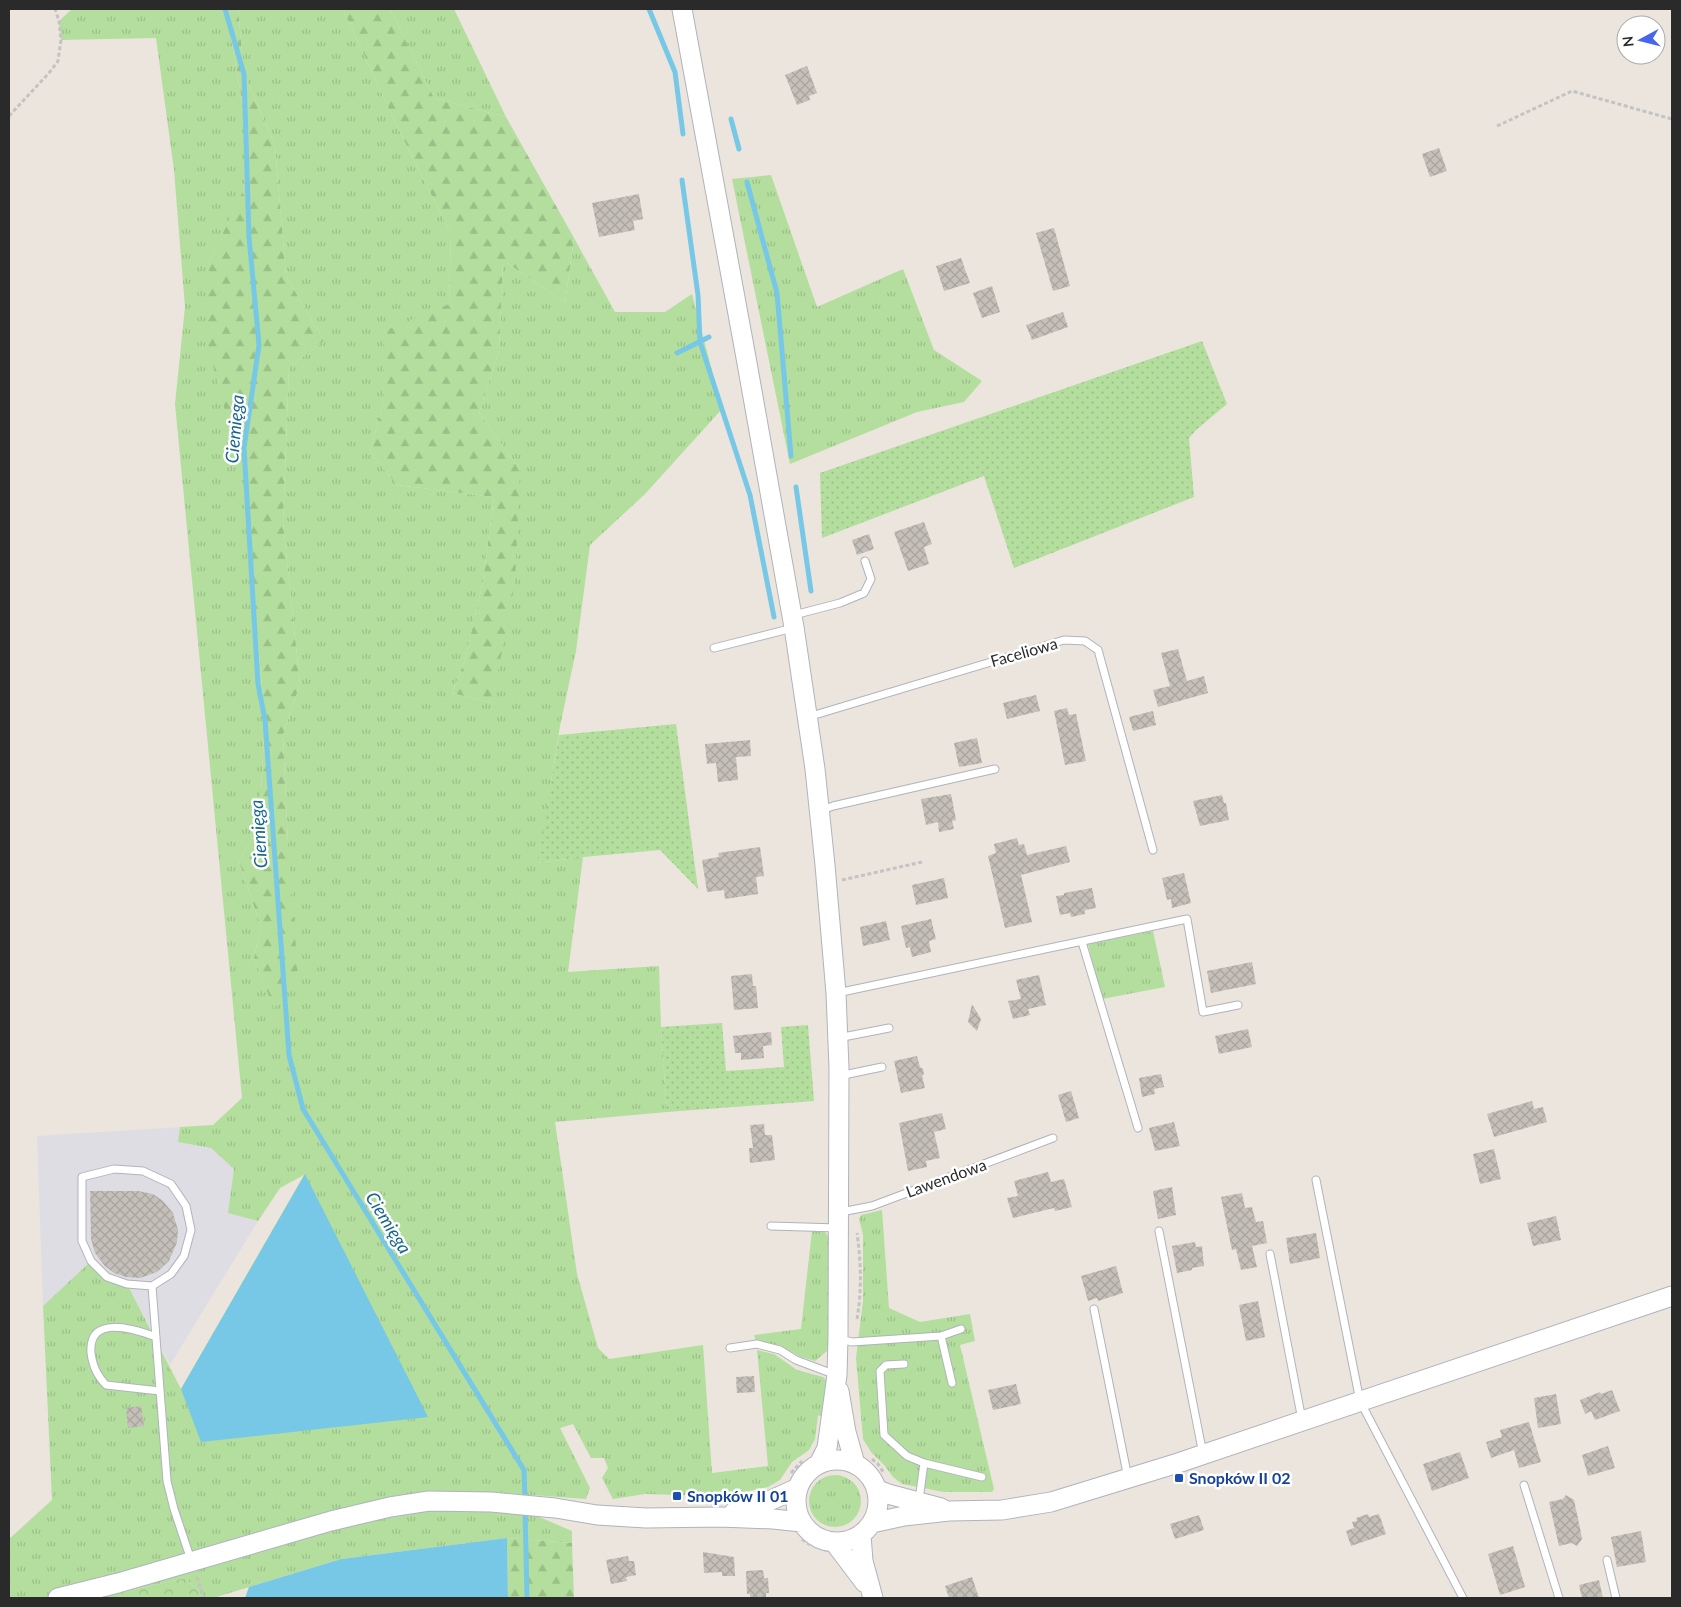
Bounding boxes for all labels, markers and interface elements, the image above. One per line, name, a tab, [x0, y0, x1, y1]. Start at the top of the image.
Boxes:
north arrow	[1616, 15, 1666, 65]
text: N	[1619, 35, 1637, 48]
water label: Ciemięga	[220, 394, 248, 464]
street label: Faceliowa	[988, 633, 1060, 670]
water label: Ciemięga	[245, 799, 271, 869]
street label: Lawendowa	[903, 1154, 989, 1201]
water label: Ciemięga	[361, 1188, 416, 1257]
place label: Snopków II 02	[1189, 1468, 1290, 1487]
marker: Snopków II 02	[1173, 1472, 1185, 1484]
place label: Snopków II 01	[687, 1486, 788, 1505]
marker: Snopków II 01	[671, 1490, 683, 1502]

